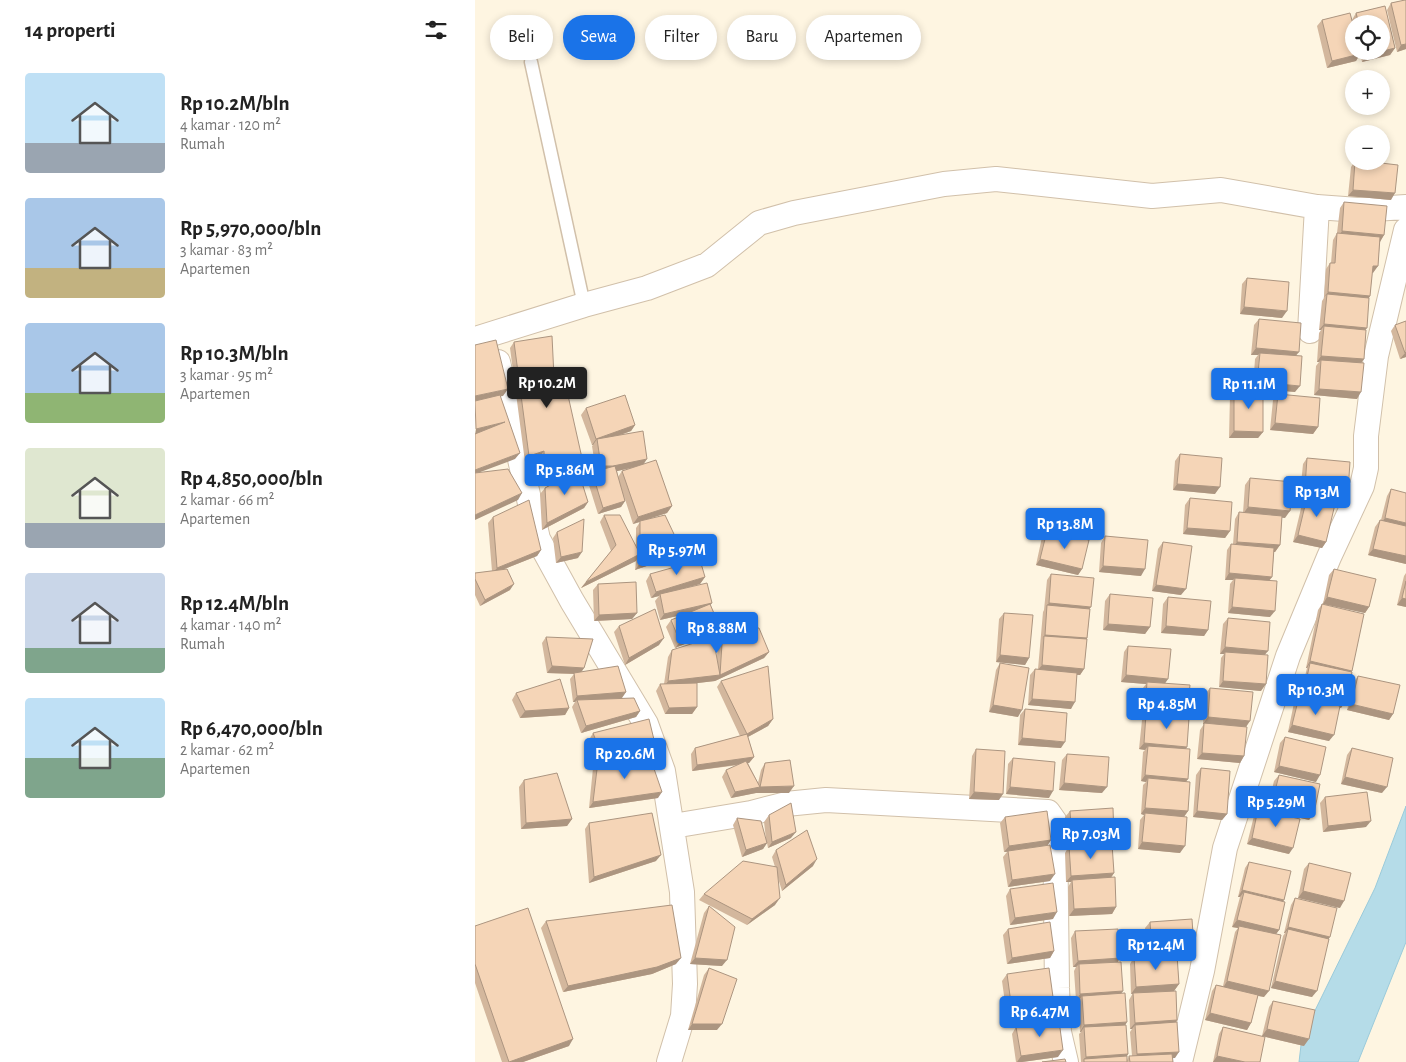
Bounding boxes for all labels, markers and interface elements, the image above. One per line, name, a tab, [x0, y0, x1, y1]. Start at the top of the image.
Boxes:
chip: Beli	[490, 15, 553, 60]
chip: Sewa	[563, 15, 635, 60]
chip: Filter	[645, 15, 717, 60]
chip: Baru	[727, 15, 796, 60]
chip: Apartemen	[806, 15, 921, 60]
map controls	[1345, 15, 1390, 170]
button: locate	[1345, 15, 1390, 60]
icon: filters	[422, 16, 450, 44]
text: 14 properti	[25, 20, 116, 41]
button: +	[1345, 70, 1390, 115]
icon: home	[65, 93, 125, 153]
text: Rp 10.2M/bln	[180, 93, 290, 114]
text: 4 kamar · 120 m²	[180, 117, 281, 133]
button: −	[1345, 125, 1390, 170]
text: Rumah	[180, 136, 225, 152]
icon: home	[65, 218, 125, 278]
text: Rp 5,970,000/bln	[180, 218, 321, 239]
text: 3 kamar · 83 m²	[180, 242, 273, 258]
text: Apartemen	[180, 261, 250, 277]
icon: home	[65, 343, 125, 403]
text: Rp 10.3M/bln	[180, 343, 289, 364]
pin: Rp 10.2M	[495, 366, 599, 409]
text: 3 kamar · 95 m²	[180, 367, 273, 383]
pin: Rp 11.1M	[1197, 368, 1301, 410]
text: Rp 10.2M	[518, 375, 576, 391]
text: Rp 11.1M	[1222, 376, 1276, 392]
text: Apartemen	[180, 386, 250, 402]
pin: Rp 5.86M	[513, 454, 617, 496]
text: Rp 5.86M	[536, 462, 594, 478]
icon: home	[65, 468, 125, 528]
text: Rp 4,850,000/bln	[180, 468, 323, 489]
pin: Rp 13M	[1276, 476, 1358, 518]
text: Rp 13M	[1294, 484, 1340, 500]
text: 2 kamar · 66 m²	[180, 492, 274, 508]
pin: Rp 13.8M	[1013, 508, 1117, 550]
text: Apartemen	[180, 511, 250, 527]
text: Rp 13.8M	[1037, 516, 1093, 532]
pin: Rp 5.97M	[625, 534, 729, 576]
text: Rp 5.97M	[648, 542, 706, 558]
icon: home	[65, 593, 125, 653]
text: Rp 12.4M/bln	[180, 593, 289, 614]
pin: Rp 8.88M	[665, 612, 769, 654]
text: 4 kamar · 140 m²	[180, 617, 281, 633]
text: Rp 8.88M	[687, 620, 747, 636]
text: Rumah	[180, 636, 225, 652]
pin: Rp 10.3M	[1264, 674, 1368, 716]
text: Rp 10.3M	[1287, 682, 1345, 698]
pin: Rp 4.85M	[1115, 688, 1219, 730]
text: Rp 4.85M	[1137, 696, 1197, 712]
icon: home	[65, 718, 125, 778]
text: Rp 6,470,000/bln	[180, 718, 323, 739]
pin: Rp 20.6M	[573, 738, 677, 780]
text: 2 kamar · 62 m²	[180, 742, 274, 758]
text: Rp 20.6M	[595, 746, 655, 762]
text: Apartemen	[180, 761, 250, 777]
pin: Rp 5.29M	[1224, 786, 1328, 828]
text: Rp 5.29M	[1247, 794, 1305, 810]
pin: Rp 7.03M	[1039, 818, 1143, 860]
text: Rp 7.03M	[1062, 826, 1120, 842]
pin: Rp 12.4M	[1104, 928, 1208, 971]
text: Rp 12.4M	[1127, 937, 1185, 953]
pin: Rp 6.47M	[988, 996, 1092, 1038]
text: Rp 6.47M	[1011, 1004, 1069, 1020]

